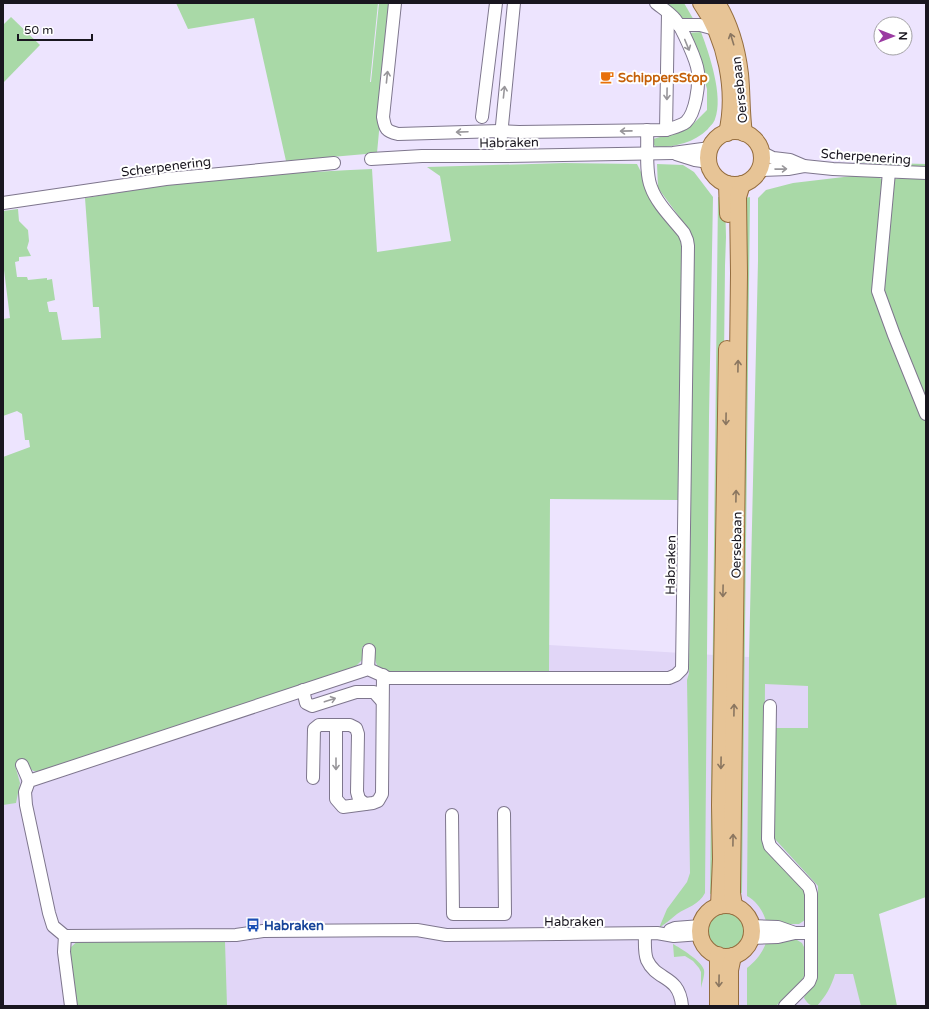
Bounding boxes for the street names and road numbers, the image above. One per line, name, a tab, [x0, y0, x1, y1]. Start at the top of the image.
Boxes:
street label: Oersebaan	[729, 56, 751, 124]
street label: Habraken	[479, 134, 539, 152]
street label: Scherpenering	[820, 146, 912, 168]
street label: Scherpenering	[120, 154, 212, 180]
street label: Oersebaan	[728, 511, 746, 579]
street label: Habraken	[662, 535, 680, 595]
street label: Habraken	[544, 914, 604, 930]

